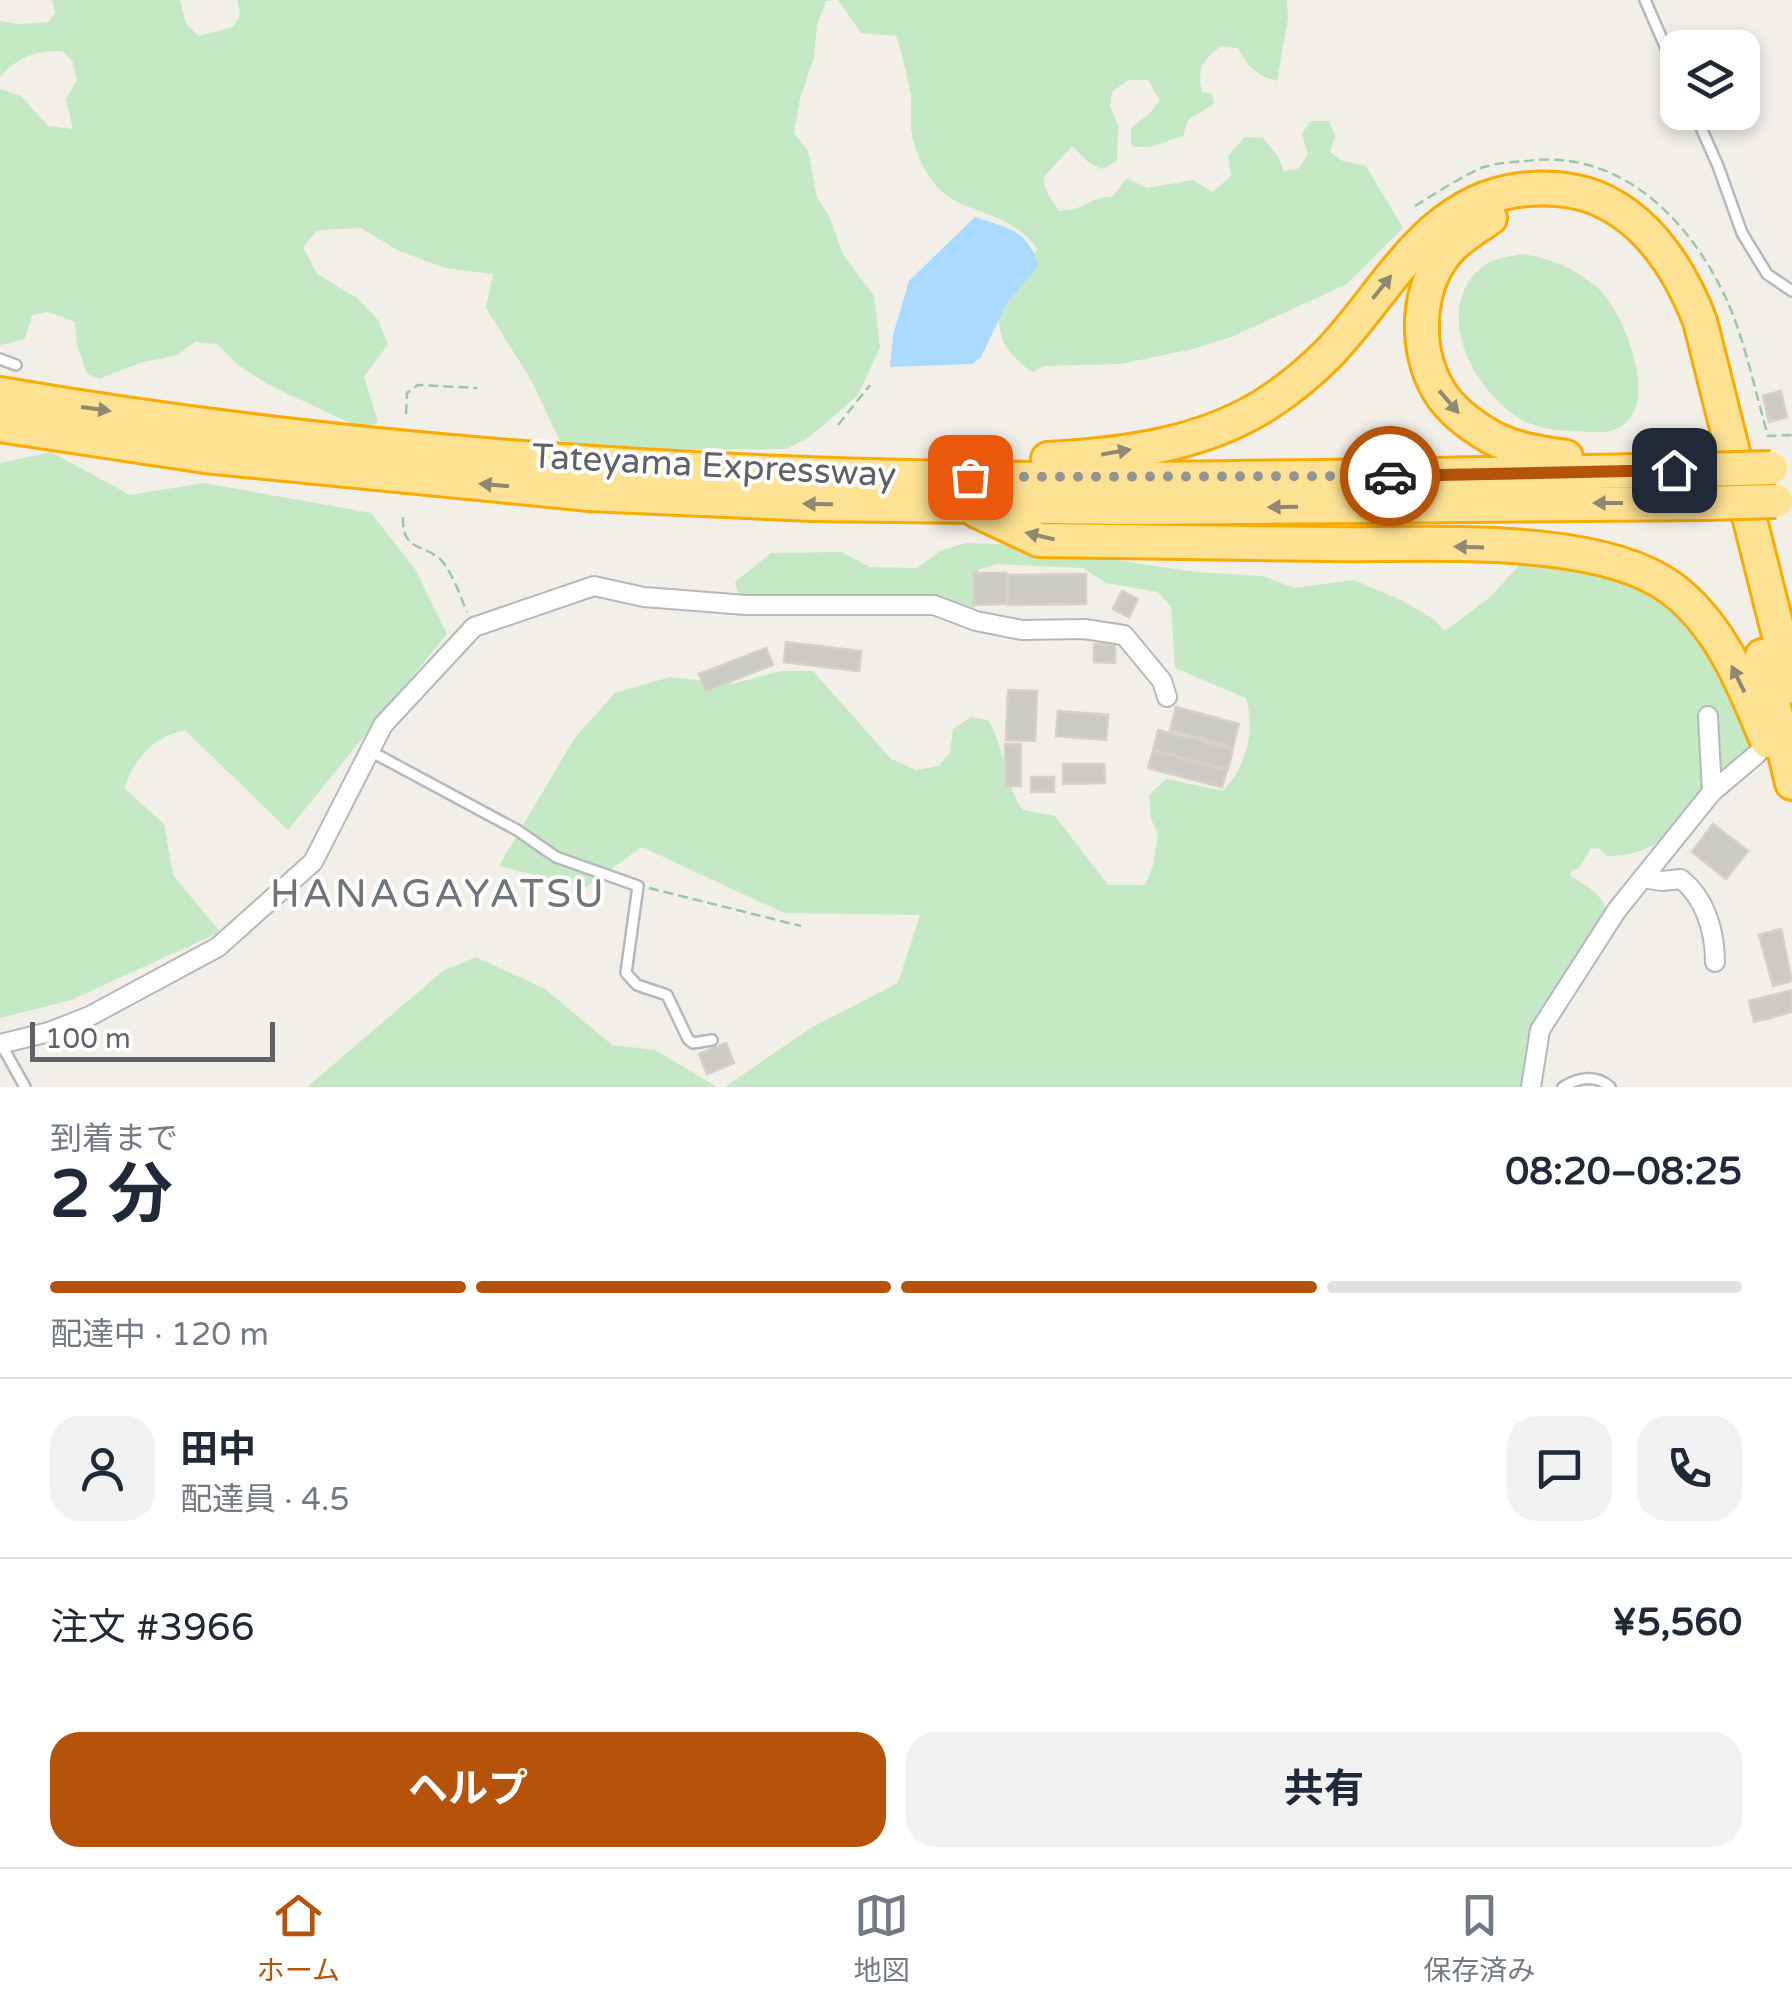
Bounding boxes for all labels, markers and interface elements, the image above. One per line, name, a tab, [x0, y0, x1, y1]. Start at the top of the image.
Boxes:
map controls	[1660, 30, 1760, 130]
button: layers	[1660, 30, 1760, 130]
one-way arrow	[1371, 275, 1392, 300]
one-way arrow	[1438, 389, 1460, 414]
one-way arrow	[81, 402, 113, 418]
courier	[1340, 426, 1440, 526]
pin	[1632, 428, 1717, 513]
street label: Tateyama Expressway	[531, 435, 897, 497]
pin	[928, 435, 1013, 520]
icon: home	[1647, 443, 1702, 498]
one-way arrow	[1100, 444, 1132, 459]
icon: car	[1363, 449, 1418, 504]
icon: bag	[943, 450, 998, 505]
one-way arrow	[477, 477, 509, 493]
one-way arrow	[802, 495, 834, 511]
one-way arrow	[1592, 495, 1624, 511]
one-way arrow	[1267, 499, 1299, 515]
one-way arrow	[1024, 528, 1055, 543]
one-way arrow	[1452, 538, 1484, 554]
one-way arrow	[1730, 665, 1747, 694]
district label: HANAGAYATSU	[270, 870, 606, 918]
scale bar	[30, 1017, 275, 1062]
text: 100 m	[45, 1022, 131, 1056]
text: 到着まで	[50, 1120, 178, 1158]
text: 08:20–08:25	[1505, 1149, 1742, 1195]
text: 2 分	[50, 1156, 173, 1235]
text: 配達中 · 120 m	[50, 1316, 269, 1354]
button: person	[50, 1416, 155, 1521]
button: chat	[1507, 1416, 1612, 1521]
button: phone	[1637, 1416, 1742, 1521]
text: 田中	[180, 1427, 256, 1473]
text: 配達員 · 4.5	[180, 1481, 349, 1519]
text: ¥5,560	[1612, 1600, 1742, 1646]
text: 注文 #3966	[50, 1605, 255, 1651]
button: ヘルプ	[50, 1732, 886, 1847]
button: 共有	[906, 1732, 1742, 1847]
tab: ホーム	[257, 1888, 340, 1988]
tab: 地図	[854, 1888, 910, 1988]
tab: 保存済み	[1423, 1888, 1535, 1988]

